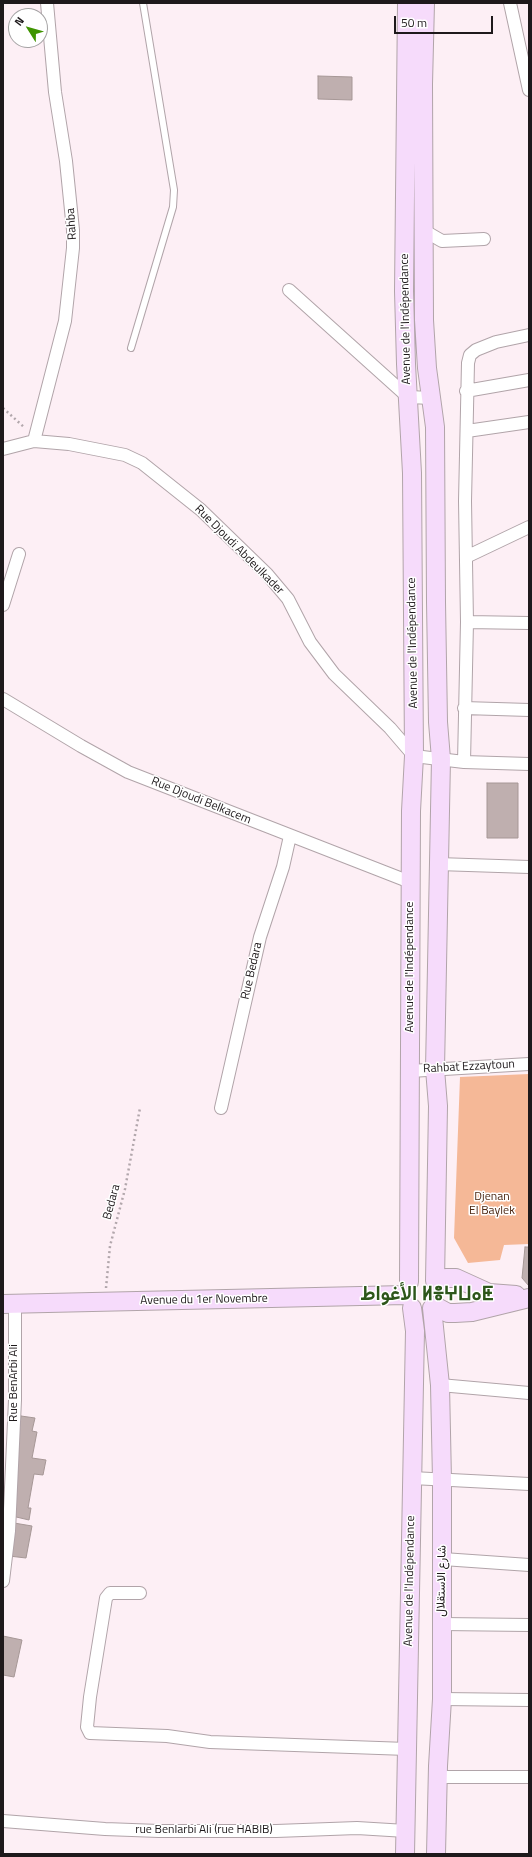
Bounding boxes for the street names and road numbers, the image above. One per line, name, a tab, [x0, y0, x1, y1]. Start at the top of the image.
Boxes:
street label: Rahba	[64, 207, 80, 241]
street label: Avenue de l'Indépendance	[398, 253, 414, 385]
street label: Rue Djoudi Abdeulkader	[191, 502, 287, 598]
street label: Avenue de l'Indépendance	[405, 577, 421, 709]
street label: Rue Djoudi Belkacem	[149, 774, 253, 828]
street label: Avenue de l'Indépendance	[403, 901, 417, 1033]
street label: Rue Bedara	[238, 941, 266, 1001]
street label: Rahbat Ezzaytoun	[423, 1057, 515, 1077]
street label: Bedara	[100, 1183, 124, 1221]
street label: Avenue du 1er Novembre	[140, 1292, 268, 1308]
street label: Rue BenArbi Ali	[7, 1344, 21, 1422]
street label: Avenue de l'Indépendance	[402, 1515, 418, 1647]
street label: شارع الاستقلال	[434, 1545, 450, 1617]
street label: rue Benlarbi Ali (rue HABIB)	[135, 1823, 273, 1837]

